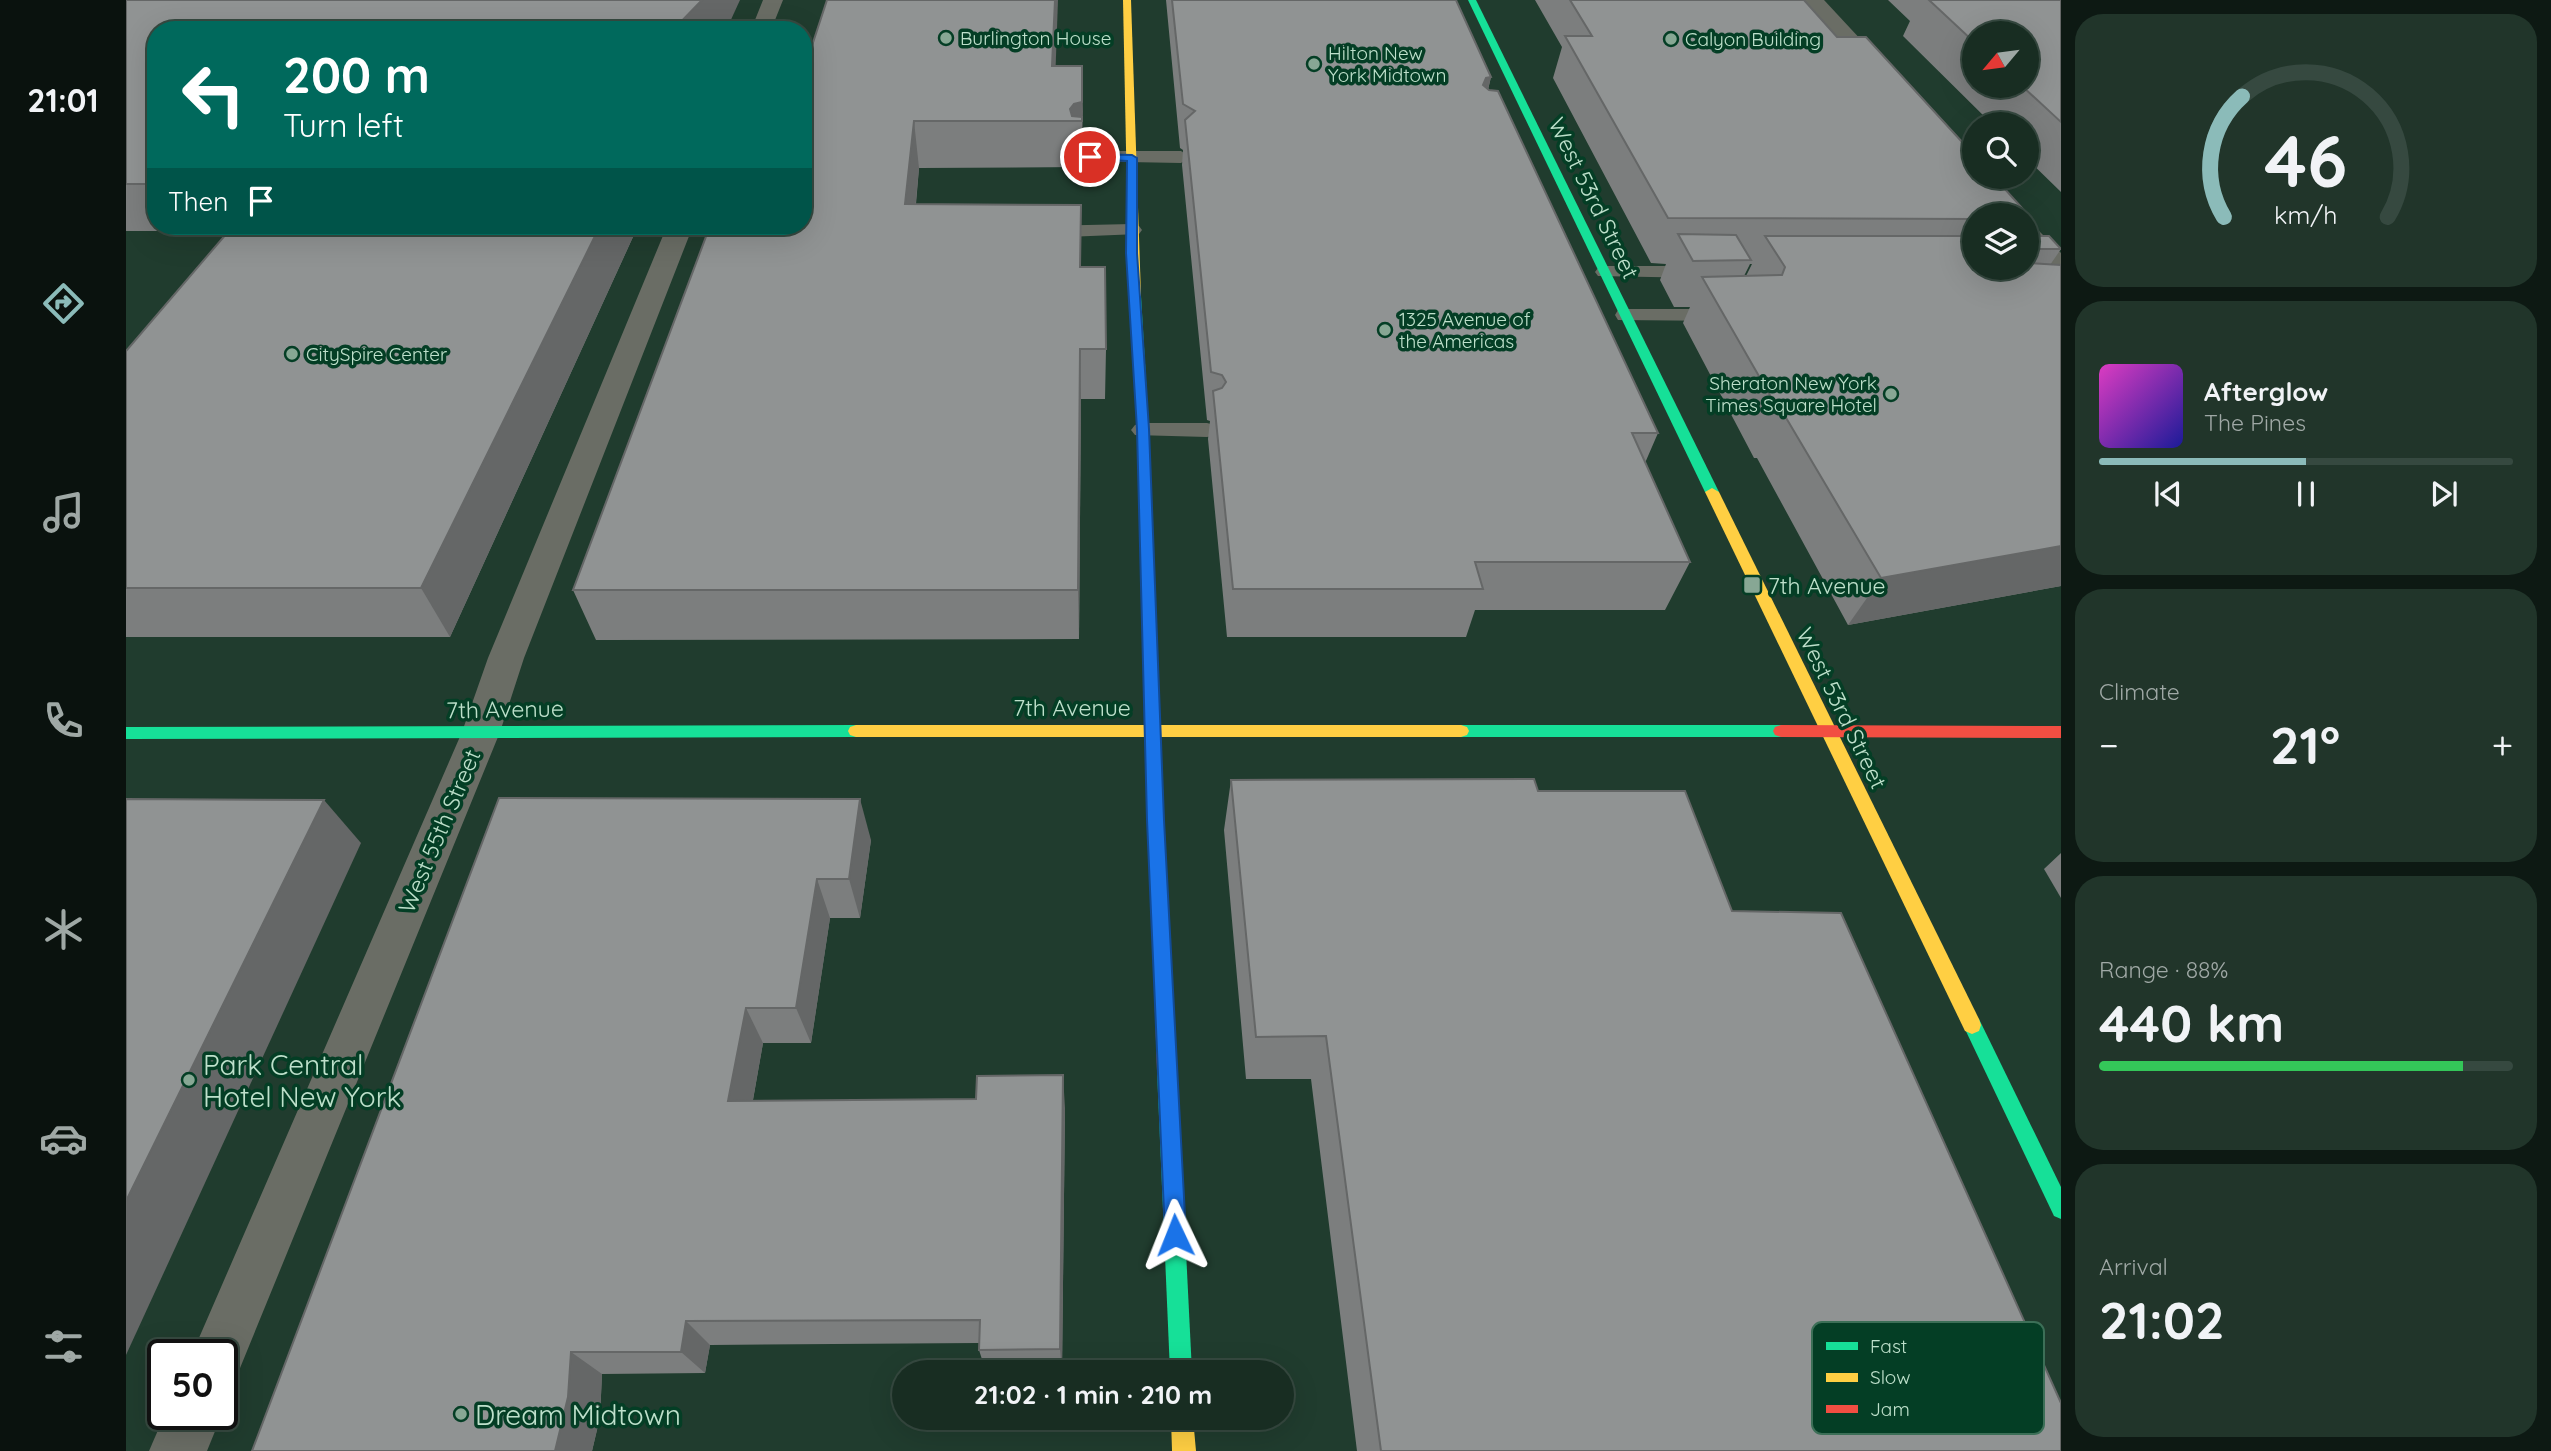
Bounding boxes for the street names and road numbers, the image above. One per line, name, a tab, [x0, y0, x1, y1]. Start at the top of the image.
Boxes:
street label: West 53rd Street	[1542, 113, 1646, 284]
street label: West 53rd Street	[1790, 623, 1894, 794]
street label: 7th Avenue	[446, 693, 564, 725]
street label: 7th Avenue	[1013, 693, 1131, 722]
street label: West 55th Street	[392, 745, 487, 917]

